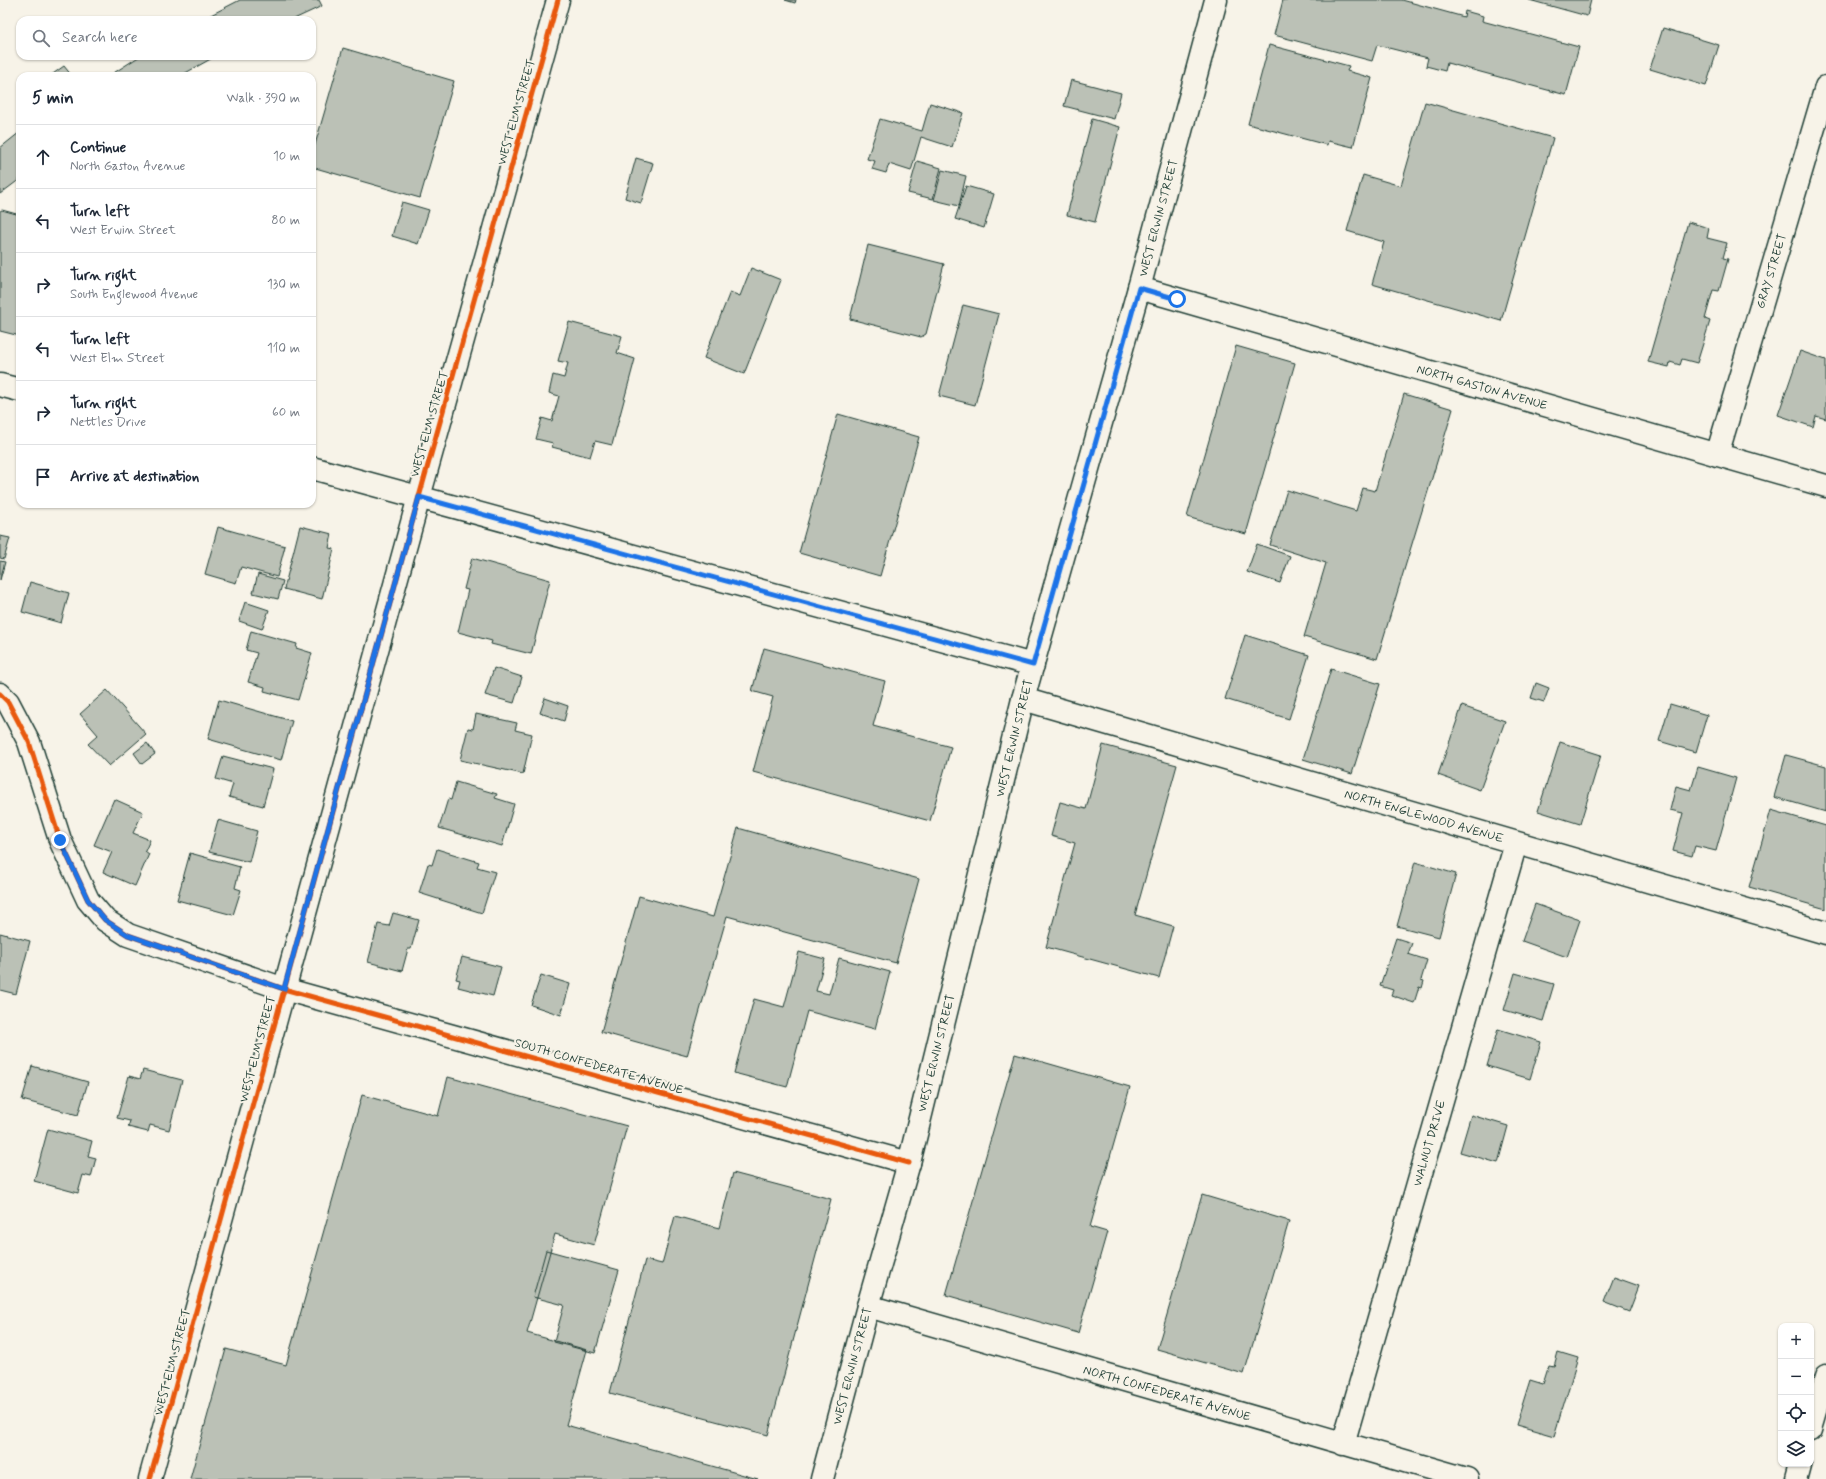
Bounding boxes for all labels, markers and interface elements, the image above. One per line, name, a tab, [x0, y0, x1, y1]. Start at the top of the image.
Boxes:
search box	[16, 16, 316, 60]
icon: search	[30, 27, 52, 49]
text: Search here	[62, 28, 138, 48]
street label: WEST ELM STREET	[494, 57, 540, 167]
text: 5 min	[32, 87, 74, 109]
text: Walk · 390 m	[227, 90, 300, 107]
text: Continue	[70, 138, 126, 158]
icon: ahead	[32, 146, 54, 168]
text: 10 m	[273, 148, 300, 165]
text: North Gaston Avenue	[70, 158, 185, 175]
street label: WEST ERWIN STREET	[1136, 158, 1182, 279]
text: Turn left	[70, 202, 130, 222]
icon: left	[32, 210, 54, 232]
text: 80 m	[271, 212, 300, 229]
text: West Erwin Street	[70, 222, 176, 239]
street label: GRAY STREET	[1753, 232, 1791, 311]
text: Turn right	[70, 266, 137, 286]
icon: right	[32, 274, 54, 296]
text: 130 m	[267, 276, 300, 293]
text: South Englewood Avenue	[70, 286, 198, 303]
route start	[1168, 290, 1186, 308]
text: Turn left	[70, 330, 130, 350]
icon: left	[32, 338, 54, 360]
text: 110 m	[267, 340, 300, 357]
text: West Elm Street	[70, 350, 165, 367]
street label: NORTH GASTON AVENUE	[1414, 362, 1549, 414]
street label: WEST ELM STREET	[407, 369, 453, 479]
text: Turn right	[70, 394, 137, 414]
icon: right	[32, 402, 54, 424]
text: 60 m	[272, 404, 300, 421]
text: Nettles Drive	[70, 414, 146, 431]
icon: arrive	[32, 466, 54, 488]
text: Arrive at destination	[70, 467, 199, 487]
street label: WEST ERWIN STREET	[993, 678, 1037, 799]
street label: NORTH ENGLEWOOD AVENUE	[1342, 787, 1506, 847]
route end	[51, 831, 69, 849]
street label: WEST ERWIN STREET	[915, 993, 959, 1114]
street label: WEST ELM STREET	[236, 994, 280, 1104]
street label: SOUTH CONFEDERATE AVENUE	[513, 1035, 685, 1099]
street label: WALNUT DRIVE	[1410, 1098, 1450, 1188]
street label: WEST ERWIN STREET	[830, 1306, 876, 1427]
street label: WEST ELM STREET	[151, 1307, 195, 1417]
map controls	[1778, 1323, 1814, 1467]
button: +	[1778, 1323, 1814, 1359]
button: −	[1778, 1359, 1814, 1395]
street label: NORTH CONFEDERATE AVENUE	[1081, 1362, 1252, 1426]
button: locate	[1778, 1395, 1814, 1431]
button: layers	[1778, 1431, 1814, 1467]

